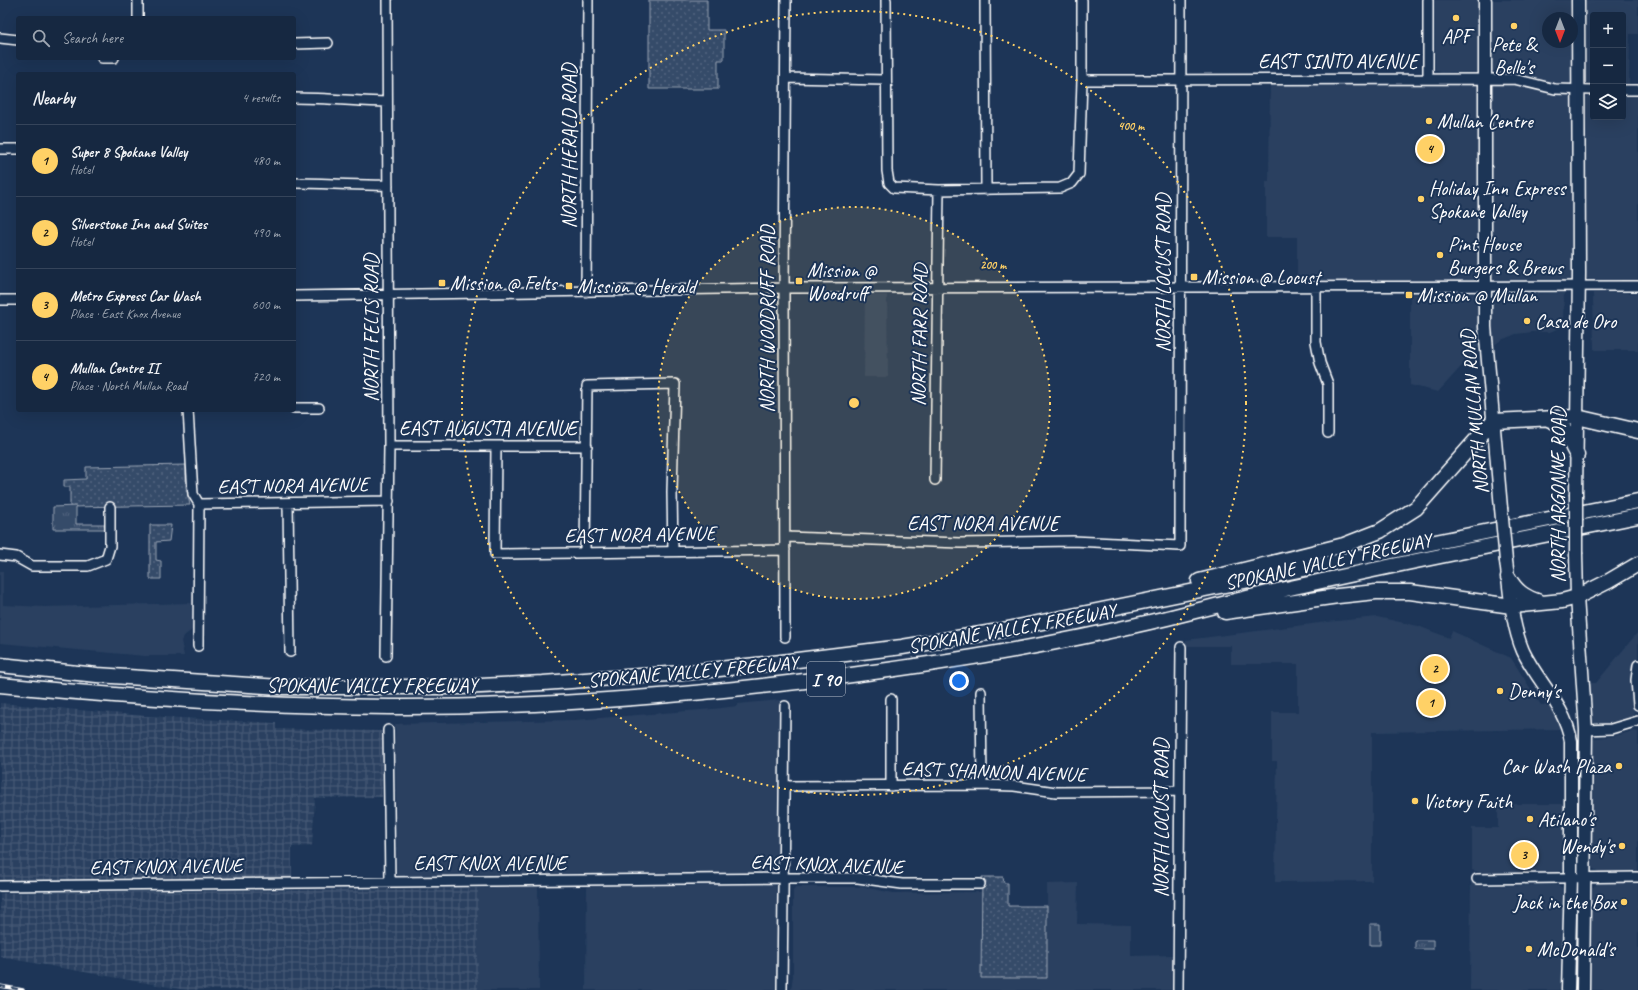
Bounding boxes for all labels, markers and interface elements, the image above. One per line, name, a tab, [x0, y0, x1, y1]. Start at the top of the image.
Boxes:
north arrow	[1542, 12, 1578, 48]
map controls	[1590, 12, 1626, 120]
button: +	[1590, 12, 1626, 48]
marker: APF	[1451, 13, 1461, 23]
search box	[16, 16, 296, 60]
marker: Pete & Belle's	[1509, 21, 1519, 31]
place label: APF	[1442, 24, 1475, 49]
icon: search	[30, 27, 52, 49]
text: Search here	[62, 29, 123, 48]
place label: Pete & Belle's	[1492, 32, 1539, 80]
button: −	[1590, 48, 1626, 84]
street label: EAST SINTO AVENUE	[1258, 49, 1421, 74]
street label: NORTH HERALD ROAD	[557, 62, 582, 228]
button: layers	[1590, 84, 1626, 120]
text: Nearby	[32, 88, 75, 109]
text: 4 results	[242, 90, 280, 106]
place label: Mullan Centre	[1437, 109, 1534, 134]
marker: Mullan Centre	[1424, 116, 1434, 126]
text: 400 m	[1118, 118, 1145, 134]
pin: 4	[1417, 134, 1443, 164]
text: Super 8 Spokane Valley	[70, 143, 187, 162]
text: 1	[42, 153, 48, 169]
text: 480 m	[252, 153, 280, 169]
text: Hotel	[70, 162, 93, 178]
place label: Holiday Inn Express Spokane Valley	[1429, 176, 1567, 224]
street label: NORTH LOCUST ROAD	[1151, 192, 1176, 352]
marker: Holiday Inn Express Spokane Valley	[1416, 194, 1426, 204]
text: Silverstone Inn and Suites	[70, 215, 207, 234]
street label: NORTH WOODRUFF ROAD	[755, 224, 780, 413]
text: 2	[42, 225, 48, 241]
text: 490 m	[252, 225, 280, 241]
place label: Pint House Burgers & Brews	[1448, 232, 1565, 280]
text: Hotel	[70, 234, 93, 250]
marker: Pint House Burgers & Brews	[1435, 250, 1445, 260]
street label: NORTH FELTS ROAD	[359, 253, 384, 402]
text: 200 m	[980, 257, 1007, 273]
place label: Mission @ Woodruff	[807, 258, 878, 306]
street label: NORTH FARR ROAD	[906, 261, 933, 406]
place label: Mission @ Locust	[1202, 265, 1323, 290]
place label: Mission @ Felts	[450, 271, 559, 296]
marker: Mission @ Locust	[1189, 272, 1199, 282]
place label: Mission @ Herald	[577, 274, 699, 299]
marker: Mission @ Woodruff	[794, 276, 804, 286]
marker: Mission @ Felts	[437, 278, 447, 288]
marker: Mission @ Herald	[564, 281, 574, 291]
place label: Mission @ Mullan	[1417, 283, 1538, 308]
text: Metro Express Car Wash	[70, 287, 201, 306]
marker: Mission @ Mullan	[1404, 290, 1414, 300]
text: 3	[42, 297, 48, 313]
text: 600 m	[252, 297, 280, 313]
text: Place · East Knox Avenue	[70, 306, 180, 322]
place label: Casa de Oro	[1535, 309, 1617, 334]
marker: Casa de Oro	[1522, 316, 1532, 326]
street label: NORTH MULLAN ROAD	[1455, 327, 1494, 495]
text: Mullan Centre II	[70, 359, 159, 378]
text: 4	[42, 369, 48, 385]
text: 720 m	[252, 369, 280, 385]
text: Place · North Mullan Road	[70, 378, 187, 394]
centre of rings	[847, 396, 861, 410]
street label: NORTH ARGONNE ROAD	[1546, 406, 1571, 583]
street label: EAST AUGUSTA AVENUE	[399, 416, 579, 441]
street label: EAST NORA AVENUE	[217, 472, 372, 499]
street label: EAST NORA AVENUE	[907, 511, 1062, 536]
street label: EAST NORA AVENUE	[564, 521, 719, 548]
street label: SPOKANE VALLEY FREEWAY	[1222, 527, 1437, 596]
street label: SPOKANE VALLEY FREEWAY	[906, 597, 1121, 659]
street label: SPOKANE VALLEY FREEWAY	[587, 650, 802, 693]
pin: 2	[1422, 654, 1448, 684]
road number: I 90	[807, 662, 845, 696]
your location	[949, 671, 969, 691]
street label: SPOKANE VALLEY FREEWAY	[267, 673, 480, 698]
place label: Denny's	[1508, 679, 1562, 704]
marker: Denny's	[1495, 686, 1505, 696]
pin: 1	[1418, 688, 1444, 718]
street label: NORTH LOCUST ROAD	[1149, 737, 1174, 897]
place label: Car Wash Plaza	[1502, 754, 1612, 779]
street label: EAST SHANNON AVENUE	[901, 756, 1090, 787]
marker: Car Wash Plaza	[1614, 761, 1624, 771]
place label: Victory Faith	[1423, 789, 1513, 814]
marker: Victory Faith	[1410, 796, 1420, 806]
place label: Atilano's	[1538, 807, 1597, 832]
marker: Atilano's	[1525, 814, 1535, 824]
place label: Wendy's	[1560, 834, 1616, 859]
pin: 3	[1511, 840, 1537, 870]
marker: Wendy's	[1617, 841, 1627, 851]
street label: EAST KNOX AVENUE	[750, 849, 906, 880]
street label: EAST KNOX AVENUE	[414, 851, 569, 876]
street label: EAST KNOX AVENUE	[89, 853, 245, 880]
place label: Jack in the Box	[1512, 890, 1618, 915]
marker: Jack in the Box	[1619, 897, 1629, 907]
place label: McDonald's	[1537, 937, 1617, 962]
marker: McDonald's	[1524, 944, 1534, 954]

